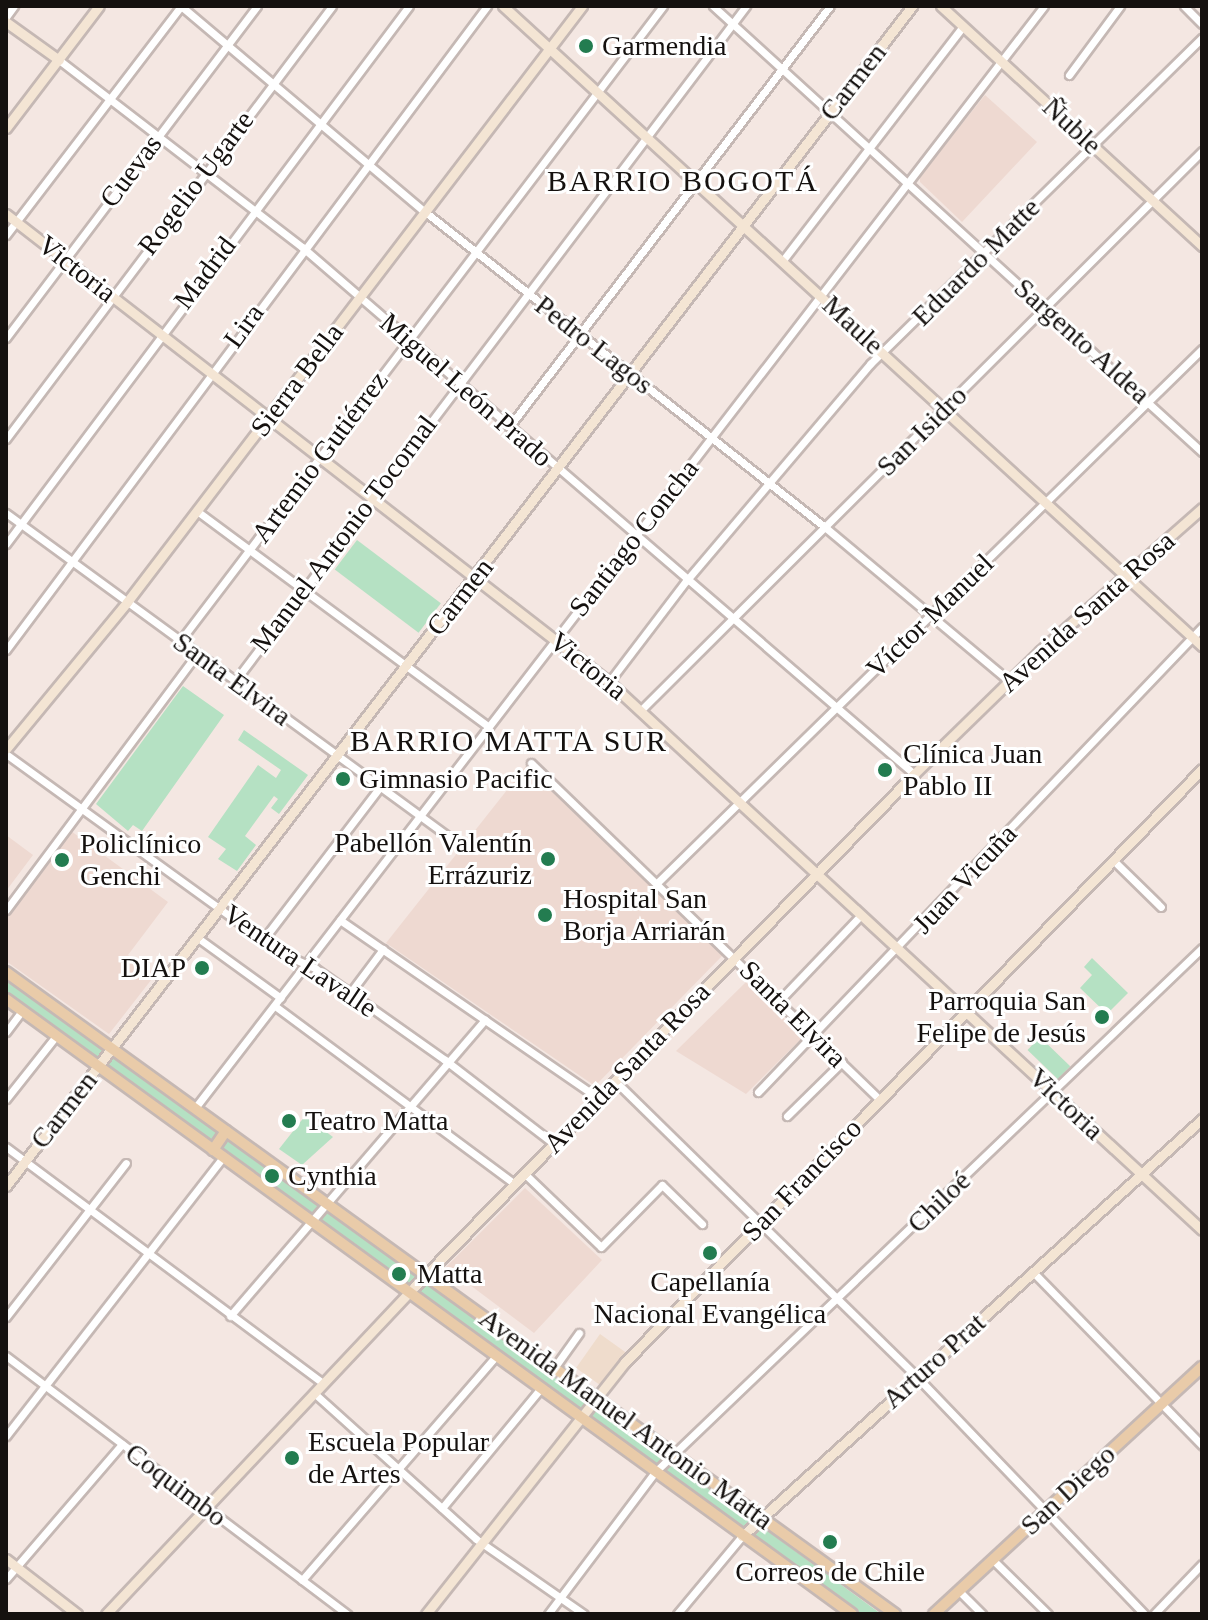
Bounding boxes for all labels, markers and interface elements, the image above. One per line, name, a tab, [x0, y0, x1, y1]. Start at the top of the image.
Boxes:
place label: Garmendia	[602, 29, 726, 63]
marker: Garmendia	[577, 37, 595, 55]
street label: Carmen	[812, 37, 894, 127]
street label: Ñuble	[1036, 90, 1108, 162]
street label: Rogelio Ugarte	[131, 104, 261, 262]
street label: Cuevas	[93, 128, 169, 214]
district label: BARRIO BOGOTÁ	[547, 163, 819, 199]
street label: Eduardo Matte	[905, 191, 1047, 333]
street label: Victoria	[31, 228, 123, 310]
street label: Madrid	[167, 230, 243, 316]
street label: Sargento Aldea	[1007, 271, 1157, 411]
street label: Pedro Lagos	[528, 288, 660, 402]
street label: Maule	[815, 288, 891, 362]
street label: Lira	[217, 297, 271, 355]
street label: Miguel León Prado	[373, 306, 559, 474]
street label: Sierra Bella	[244, 317, 350, 443]
street label: Artemio Gutiérrez	[245, 365, 395, 549]
street label: San Isidro	[870, 379, 974, 483]
street label: Manuel Antonio Tocornal	[243, 408, 445, 660]
street label: Santiago Concha	[562, 453, 706, 623]
street label: Avenida Santa Rosa	[992, 524, 1182, 700]
street label: Víctor Manuel	[859, 547, 1001, 685]
street label: Carmen	[419, 552, 501, 642]
street label: Santa Elvira	[166, 625, 298, 733]
street label: Victoria	[542, 625, 634, 707]
district label: BARRIO MATTA SUR	[349, 723, 669, 759]
place label: Clínica Juan Pablo II	[903, 737, 1042, 803]
marker: Clínica Juan Pablo II	[874, 759, 896, 781]
place label: Gimnasio Pacific	[359, 762, 553, 796]
marker: Gimnasio Pacific	[334, 770, 352, 788]
street label: Juan Vicuña	[906, 817, 1024, 941]
place label: Pabellón Valentín Errázuriz	[334, 826, 532, 892]
place label: Policlínico Genchi	[80, 827, 201, 893]
marker: Policlínico Genchi	[51, 849, 73, 871]
marker: Pabellón Valentín Errázuriz	[539, 850, 557, 868]
place label: Hospital San Borja Arriarán	[563, 882, 727, 948]
street label: Ventura Lavalle	[217, 897, 383, 1025]
marker: Hospital San Borja Arriarán	[534, 904, 556, 926]
place label: DIAP	[121, 951, 186, 985]
street label: Santa Elvira	[732, 953, 854, 1075]
marker: DIAP	[193, 959, 211, 977]
street label: Avenida Santa Rosa	[537, 975, 717, 1161]
place label: Parroquia San Felipe de Jesús	[916, 984, 1086, 1050]
marker: Parroquia San Felipe de Jesús	[1093, 1008, 1111, 1026]
street label: Victoria	[1022, 1061, 1110, 1147]
street label: Carmen	[23, 1065, 105, 1155]
place label: Teatro Matta	[305, 1104, 448, 1138]
marker: Teatro Matta	[280, 1112, 298, 1130]
street label: San Francisco	[735, 1112, 869, 1248]
place label: Cynthia	[288, 1159, 377, 1193]
street label: Chiloé	[900, 1164, 978, 1240]
marker: Cynthia	[263, 1167, 281, 1185]
marker: Capellanía Nacional Evangélica	[701, 1244, 719, 1262]
place label: Matta	[417, 1257, 482, 1291]
marker: Matta	[388, 1263, 410, 1285]
place label: Capellanía Nacional Evangélica	[594, 1265, 826, 1331]
street label: Avenida Manuel Antonio Matta	[472, 1301, 780, 1537]
street label: Arturo Prat	[876, 1306, 992, 1416]
place label: Escuela Popular de Artes	[308, 1425, 489, 1491]
street label: Coquimbo	[119, 1436, 233, 1534]
street label: San Diego	[1014, 1438, 1122, 1542]
marker: Escuela Popular de Artes	[283, 1449, 301, 1467]
marker: Correos de Chile	[821, 1533, 839, 1551]
place label: Correos de Chile	[735, 1555, 925, 1589]

